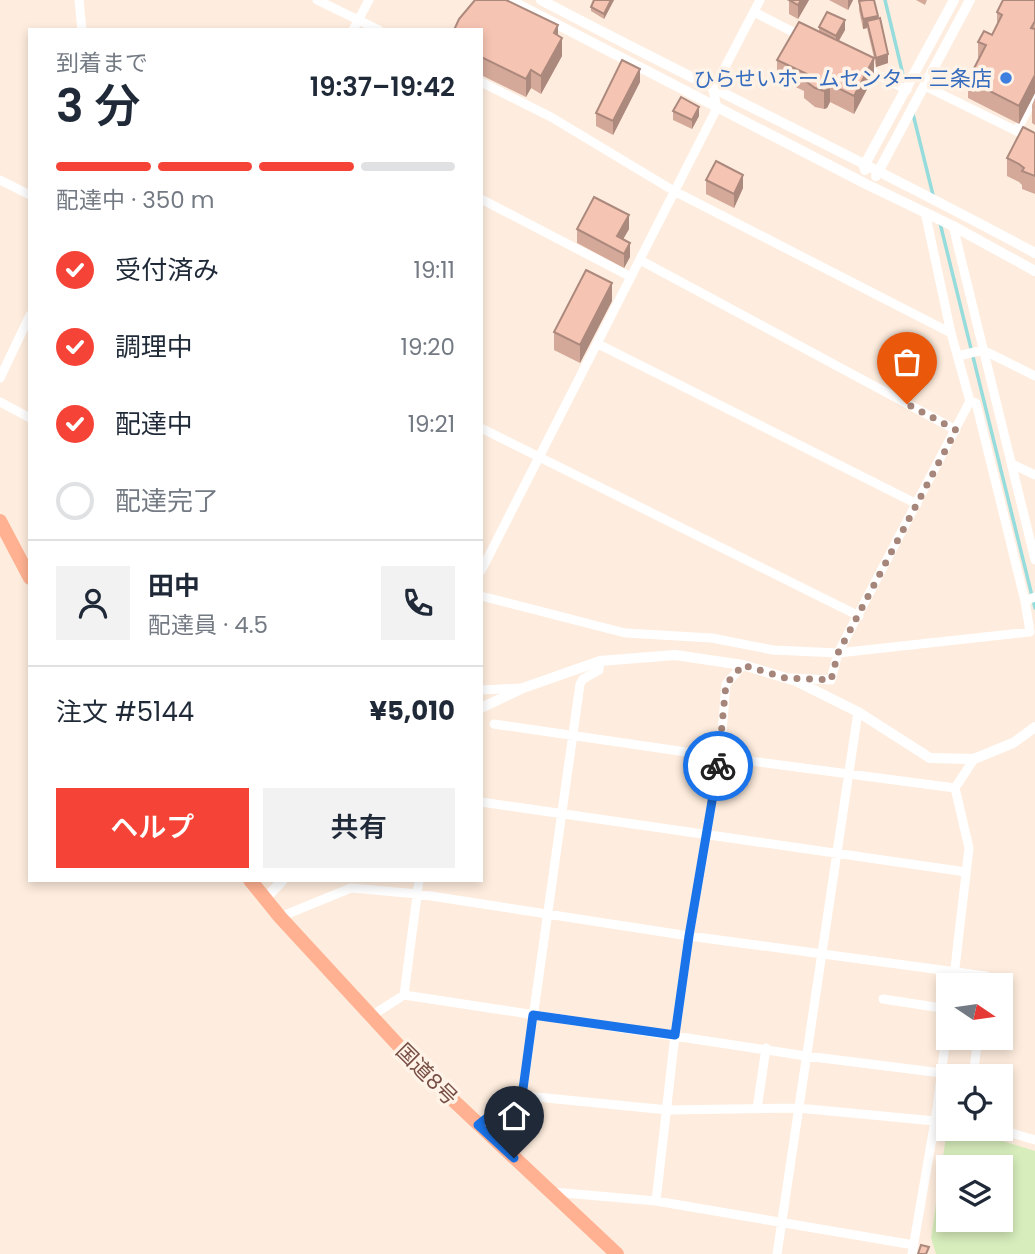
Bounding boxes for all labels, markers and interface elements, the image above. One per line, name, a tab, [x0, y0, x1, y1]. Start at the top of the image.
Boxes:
text: 到着まで	[56, 47, 148, 79]
place label: ひらせいホームセンター 三条店	[693, 64, 992, 93]
text: 19:37–19:42	[310, 69, 455, 105]
marker: ひらせいホームセンター 三条店	[998, 70, 1014, 86]
text: 3 分	[56, 74, 141, 138]
text: 配達中 · 350 m	[56, 184, 214, 216]
icon: check	[56, 251, 94, 289]
text: 受付済み	[115, 252, 219, 288]
text: 19:11	[414, 254, 455, 286]
icon: check	[56, 328, 94, 366]
text: 調理中	[115, 329, 193, 365]
text: 19:20	[401, 331, 455, 363]
pin	[877, 332, 937, 404]
icon: bag	[888, 343, 926, 381]
icon: check	[56, 405, 94, 443]
text: 配達中	[115, 406, 193, 442]
text: 19:21	[408, 408, 455, 440]
text: 配達完了	[115, 483, 219, 519]
button: person	[56, 566, 130, 640]
button: phone	[381, 566, 455, 640]
text: 田中	[148, 568, 200, 604]
text: 配達員 · 4.5	[148, 609, 268, 641]
text: ¥5,010	[370, 693, 455, 729]
text: 注文 #5144	[56, 694, 194, 730]
courier	[683, 731, 753, 801]
icon: bike	[699, 747, 737, 785]
button: ヘルプ	[56, 788, 249, 868]
button: 共有	[263, 788, 455, 868]
north arrow	[936, 973, 1013, 1050]
map controls	[936, 973, 1013, 1232]
street label: 国道8号	[390, 1037, 464, 1111]
button: locate	[936, 1064, 1013, 1141]
pin	[484, 1086, 544, 1158]
icon: home	[495, 1097, 533, 1135]
button: layers	[936, 1155, 1013, 1232]

